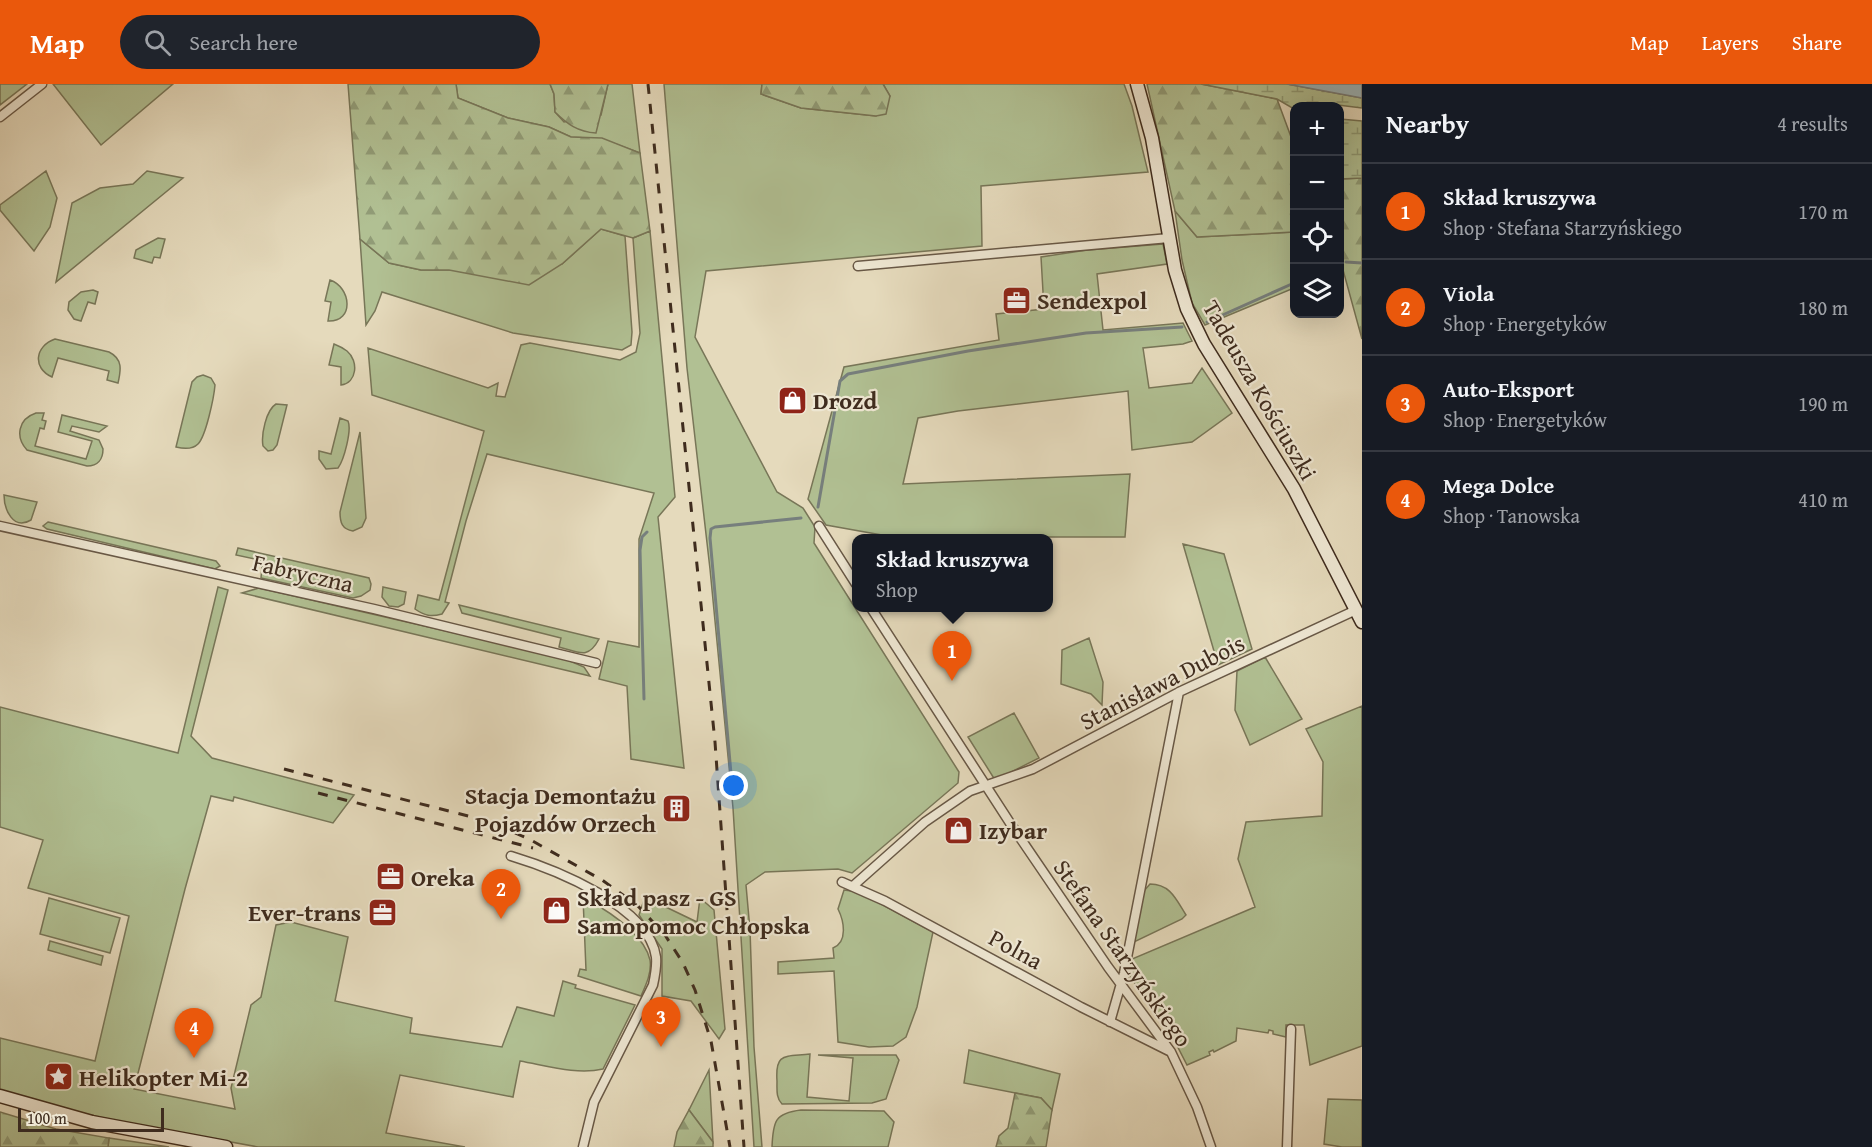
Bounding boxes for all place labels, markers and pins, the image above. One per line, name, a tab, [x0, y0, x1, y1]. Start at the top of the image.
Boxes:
place label: Sendexpol	[1037, 283, 1148, 318]
office icon: Sendexpol	[1000, 284, 1032, 316]
place label: Drozd	[813, 383, 878, 418]
shop icon: Drozd	[776, 384, 808, 416]
pin: 1	[932, 632, 972, 681]
place label: Stacja Demontażu Pojazdów Orzech	[465, 778, 656, 841]
building icon: Stacja Demontażu Pojazdów Orzech	[661, 793, 693, 825]
place label: Izybar	[979, 813, 1047, 848]
shop icon: Izybar	[942, 814, 974, 846]
place label: Oreka	[411, 860, 475, 895]
office icon: Oreka	[374, 861, 406, 893]
pin: 2	[482, 870, 520, 919]
place label: Skład pasz - GS Samopomoc Chłopska	[577, 880, 810, 943]
place label: Ever-trans	[248, 895, 361, 930]
shop icon: Skład pasz - GS Samopomoc Chłopska	[540, 895, 572, 927]
office icon: Ever-trans	[366, 896, 398, 928]
pin: 3	[642, 998, 680, 1047]
pin: 4	[174, 1008, 214, 1058]
place label: Helikopter Mi-2	[79, 1060, 248, 1095]
place icon: Helikopter Mi-2	[42, 1061, 74, 1093]

